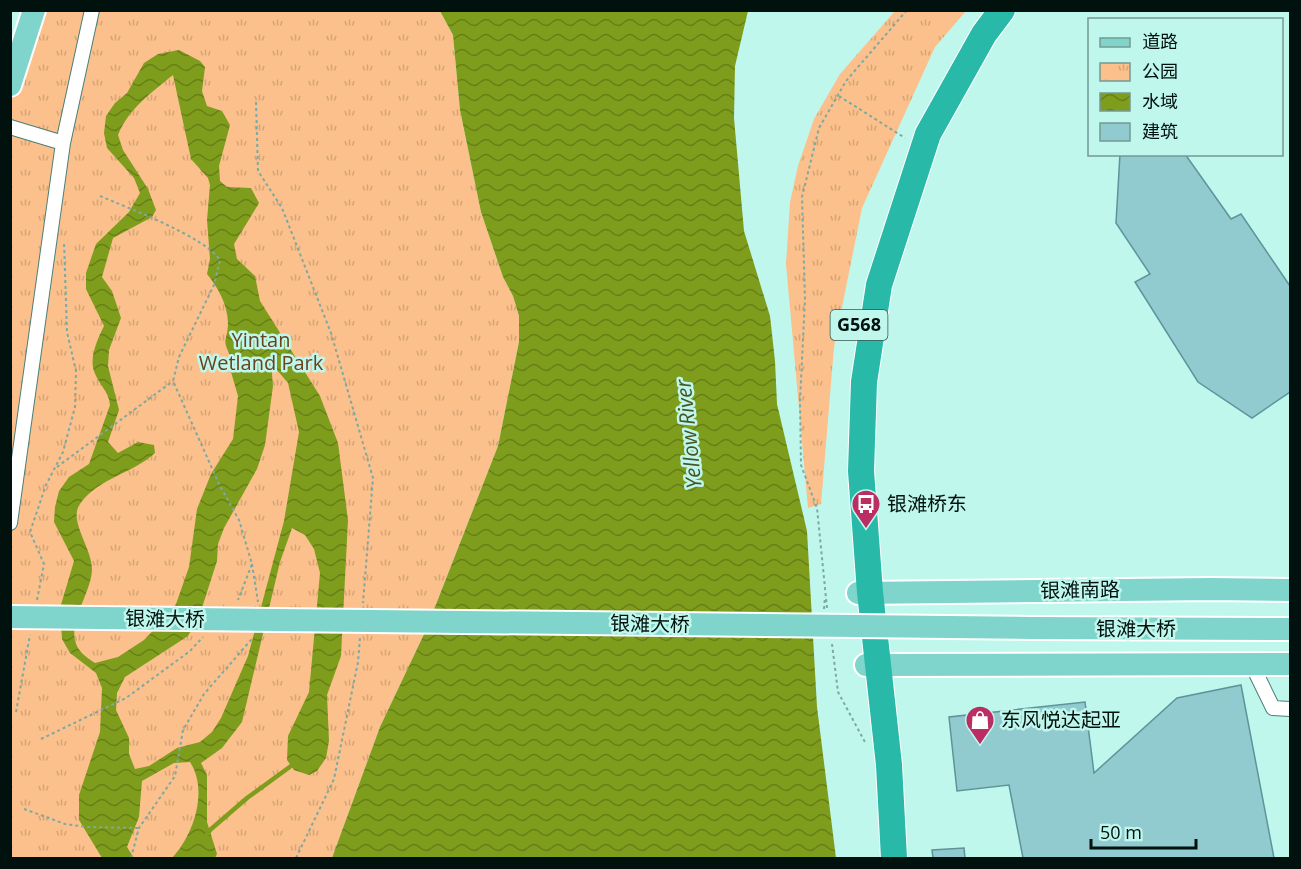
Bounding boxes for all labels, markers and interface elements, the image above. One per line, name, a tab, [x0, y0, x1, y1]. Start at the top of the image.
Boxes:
legend	[1088, 18, 1283, 156]
text: 道路	[1142, 29, 1178, 53]
text: 公园	[1142, 59, 1178, 83]
text: 水域	[1142, 89, 1178, 113]
text: 建筑	[1142, 119, 1178, 143]
road number: G568	[830, 310, 888, 340]
park label: Yintan Wetland Park	[199, 326, 324, 376]
water label: Yellow River	[668, 377, 708, 490]
bus stop icon: 银滩桥东	[850, 488, 882, 530]
place label: 银滩桥东	[887, 490, 967, 517]
street label: 银滩南路	[1040, 575, 1120, 604]
street label: 银滩大桥	[125, 604, 205, 633]
street label: 银滩大桥	[610, 609, 690, 638]
street label: 银滩大桥	[1096, 615, 1176, 642]
shop icon: 东风悦达起亚	[964, 704, 996, 746]
place label: 东风悦达起亚	[1001, 706, 1121, 733]
scale bar	[1091, 812, 1196, 850]
text: 50 m	[1100, 820, 1142, 844]

